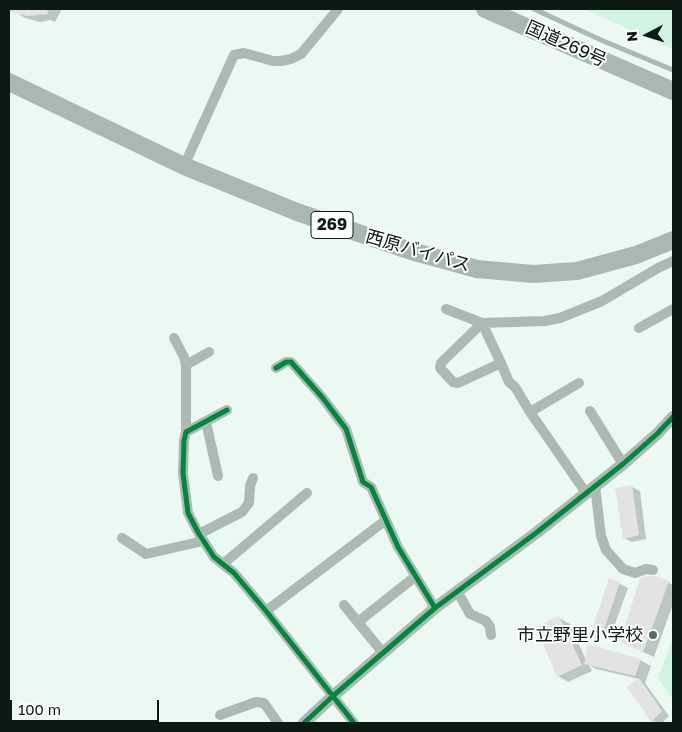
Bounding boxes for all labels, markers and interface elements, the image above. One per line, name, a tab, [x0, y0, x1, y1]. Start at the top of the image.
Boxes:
north arrow	[622, 10, 672, 60]
street label: 国道269号	[522, 17, 610, 71]
text: N	[623, 30, 640, 42]
road number: 269	[311, 212, 353, 238]
street label: 西原バイパス	[363, 226, 473, 276]
place label: 市立野里小学校	[517, 624, 643, 646]
marker: 市立野里小学校	[647, 629, 659, 641]
scale bar	[12, 690, 161, 722]
text: 100 m	[18, 700, 61, 718]

